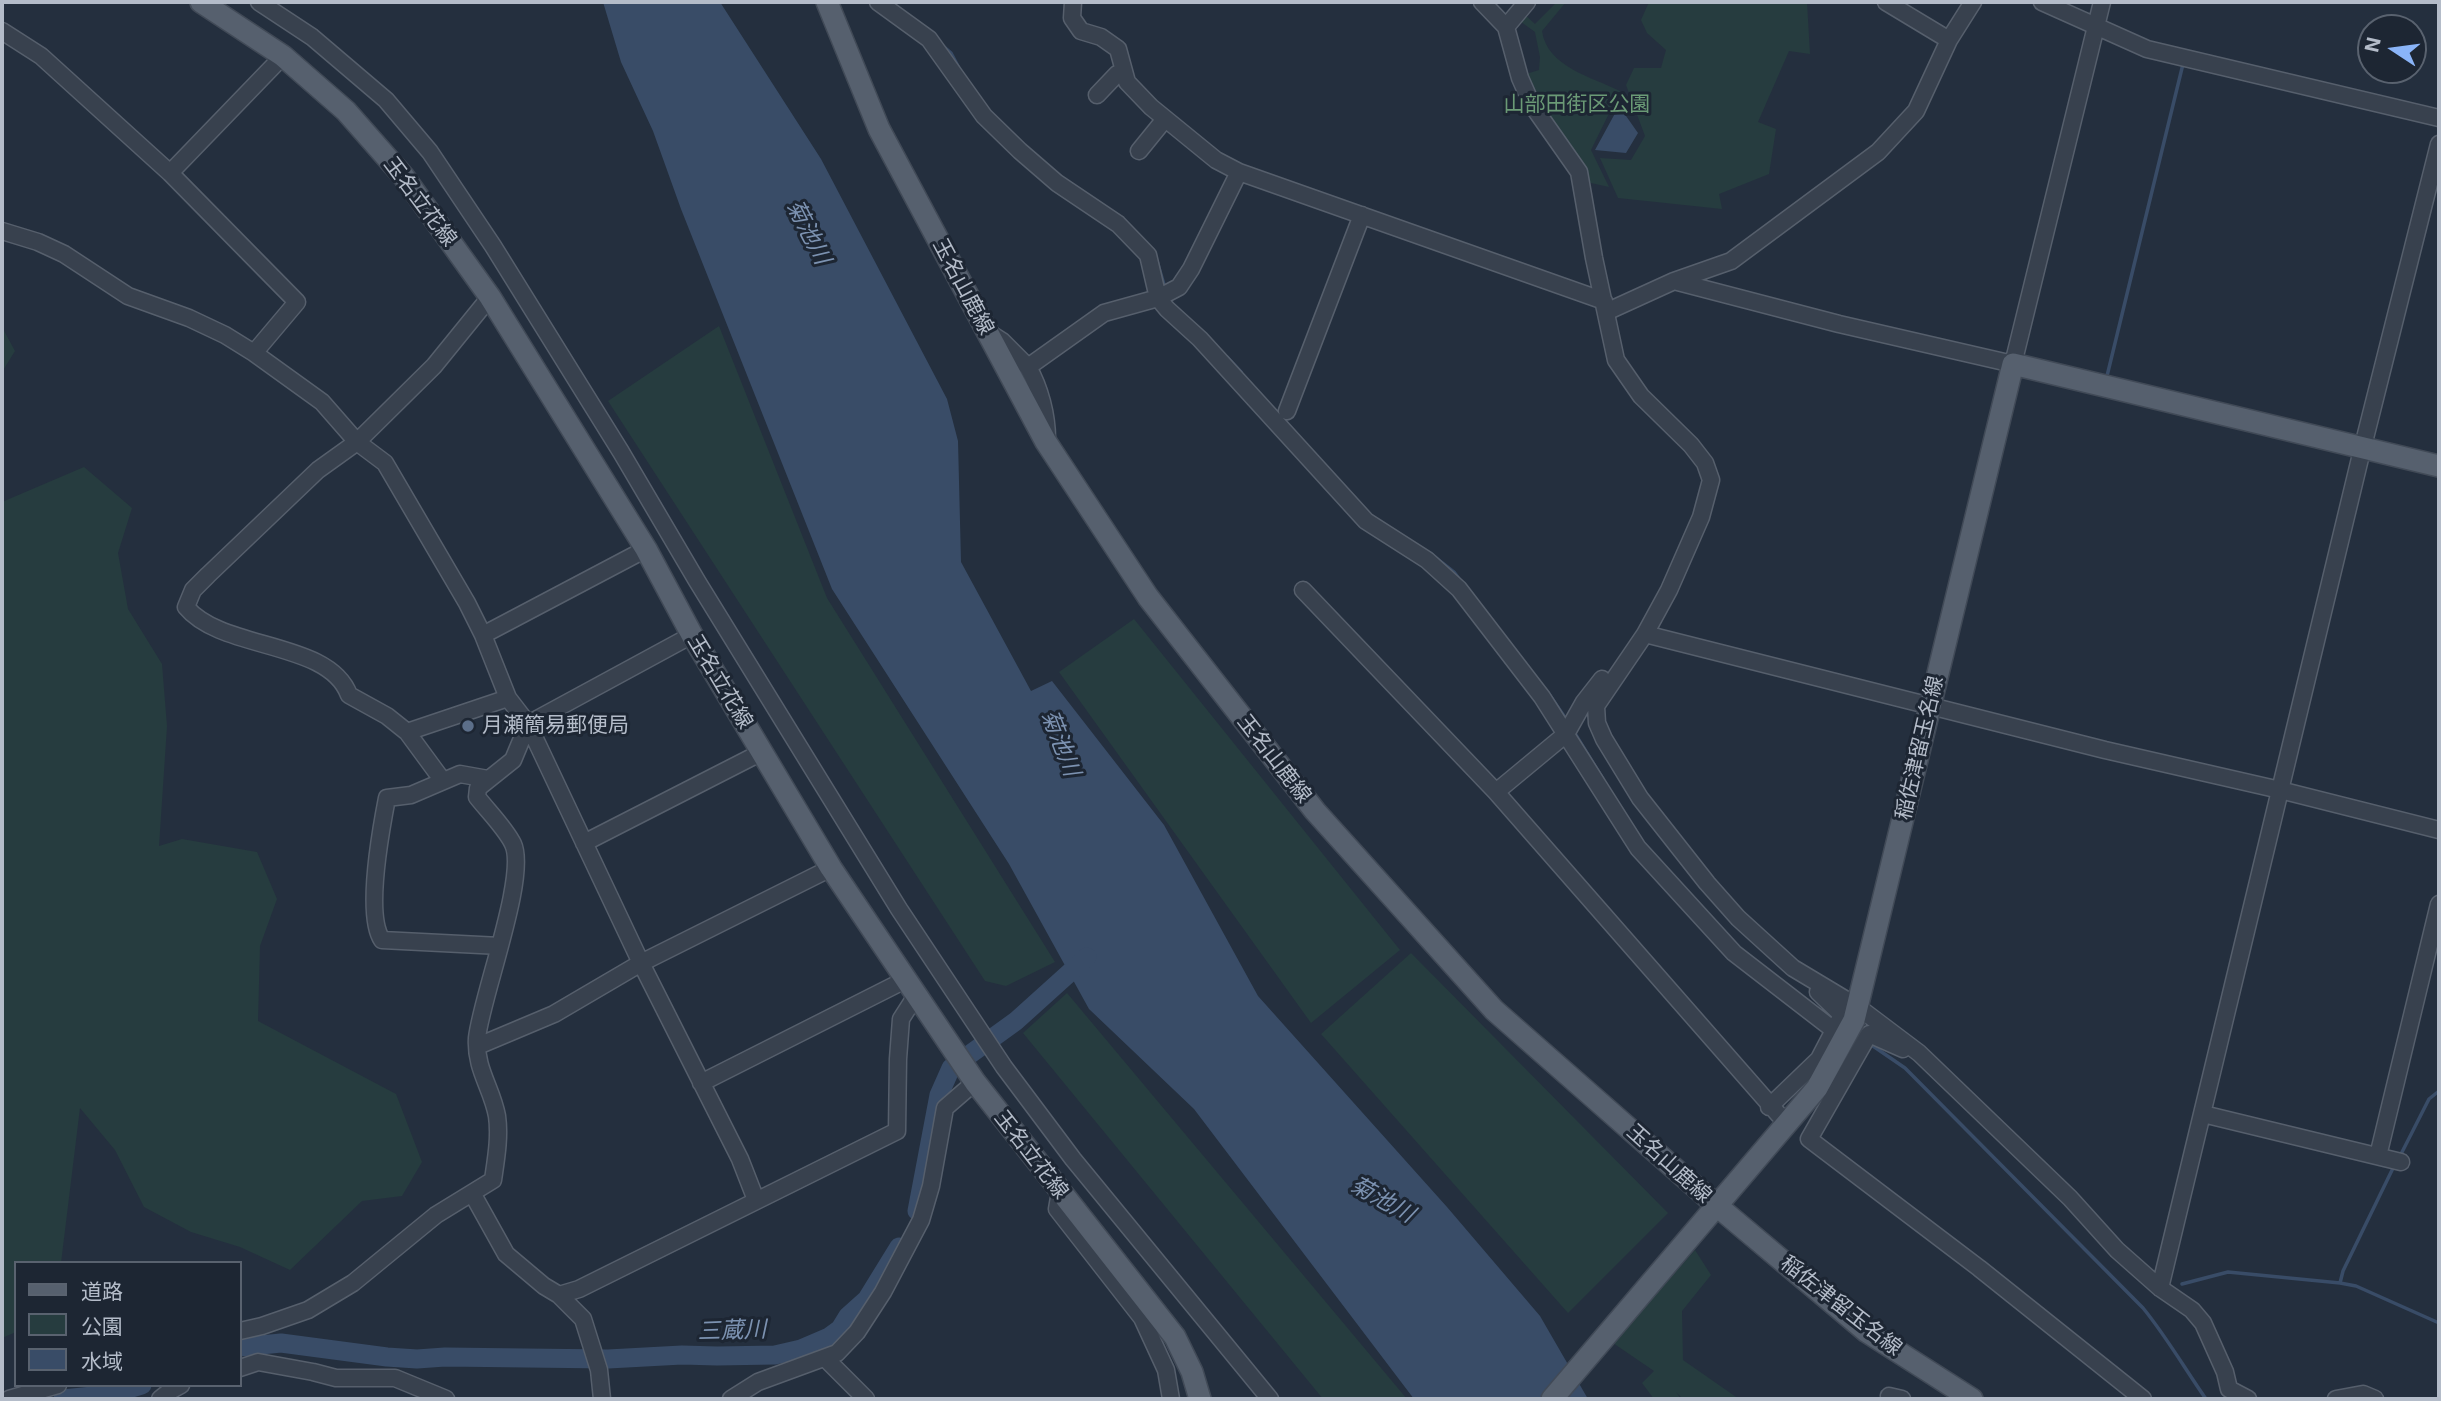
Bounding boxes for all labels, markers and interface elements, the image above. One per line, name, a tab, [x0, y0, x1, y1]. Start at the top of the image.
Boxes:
north arrow	[2357, 14, 2427, 84]
text: N	[2360, 35, 2386, 54]
park label: 山部田街区公園	[1504, 92, 1650, 118]
street label: 玉名立花線	[378, 152, 462, 252]
water label: 菊池川	[780, 195, 836, 269]
street label: 玉名山鹿線	[927, 235, 999, 339]
street label: 玉名立花線	[682, 631, 758, 733]
street label: 稲佐津留玉名線	[1891, 674, 1949, 822]
water label: 菊池川	[1035, 706, 1085, 780]
street label: 玉名山鹿線	[1232, 710, 1316, 808]
place label: 月瀬簡易郵便局	[482, 713, 629, 739]
marker: 月瀬簡易郵便局	[460, 718, 476, 734]
street label: 玉名立花線	[989, 1106, 1073, 1204]
street label: 玉名山鹿線	[1622, 1120, 1716, 1208]
water label: 菊池川	[1345, 1171, 1419, 1229]
street label: 稲佐津留玉名線	[1775, 1251, 1907, 1361]
legend	[14, 1261, 242, 1387]
text: 道路	[81, 1279, 123, 1304]
text: 公園	[81, 1314, 123, 1339]
water label: 三蔵川	[697, 1316, 767, 1346]
text: 水域	[81, 1349, 123, 1374]

